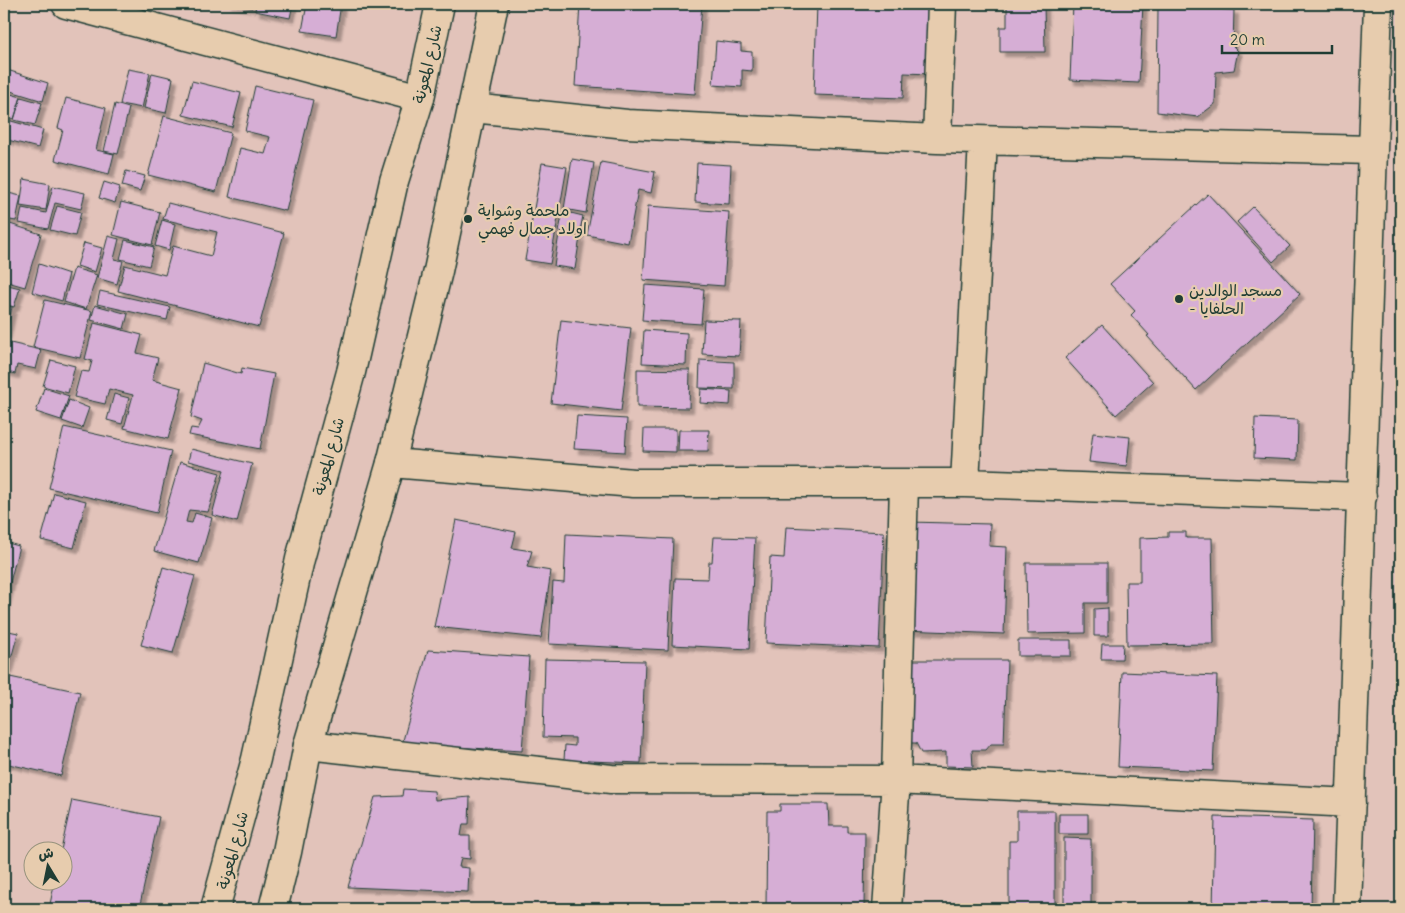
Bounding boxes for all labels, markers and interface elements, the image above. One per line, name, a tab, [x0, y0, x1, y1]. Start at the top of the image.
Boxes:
scale bar	[1222, 22, 1332, 54]
street label: شارع المعونة	[408, 23, 448, 106]
text: 20 m	[1230, 30, 1265, 49]
place label: ملحمة وشواية اولاد جمال فهمي	[478, 200, 587, 243]
marker: ملحمة وشواية اولاد جمال فهمي	[462, 213, 474, 225]
place label: مسجد الوالدين - الحلفايا	[1189, 280, 1282, 318]
marker: مسجد الوالدين - الحلفايا	[1173, 293, 1185, 305]
street label: شارع المعونة	[308, 415, 350, 498]
street label: شارع المعونة	[212, 809, 254, 892]
north arrow	[22, 840, 72, 890]
text: ش	[37, 843, 55, 863]

